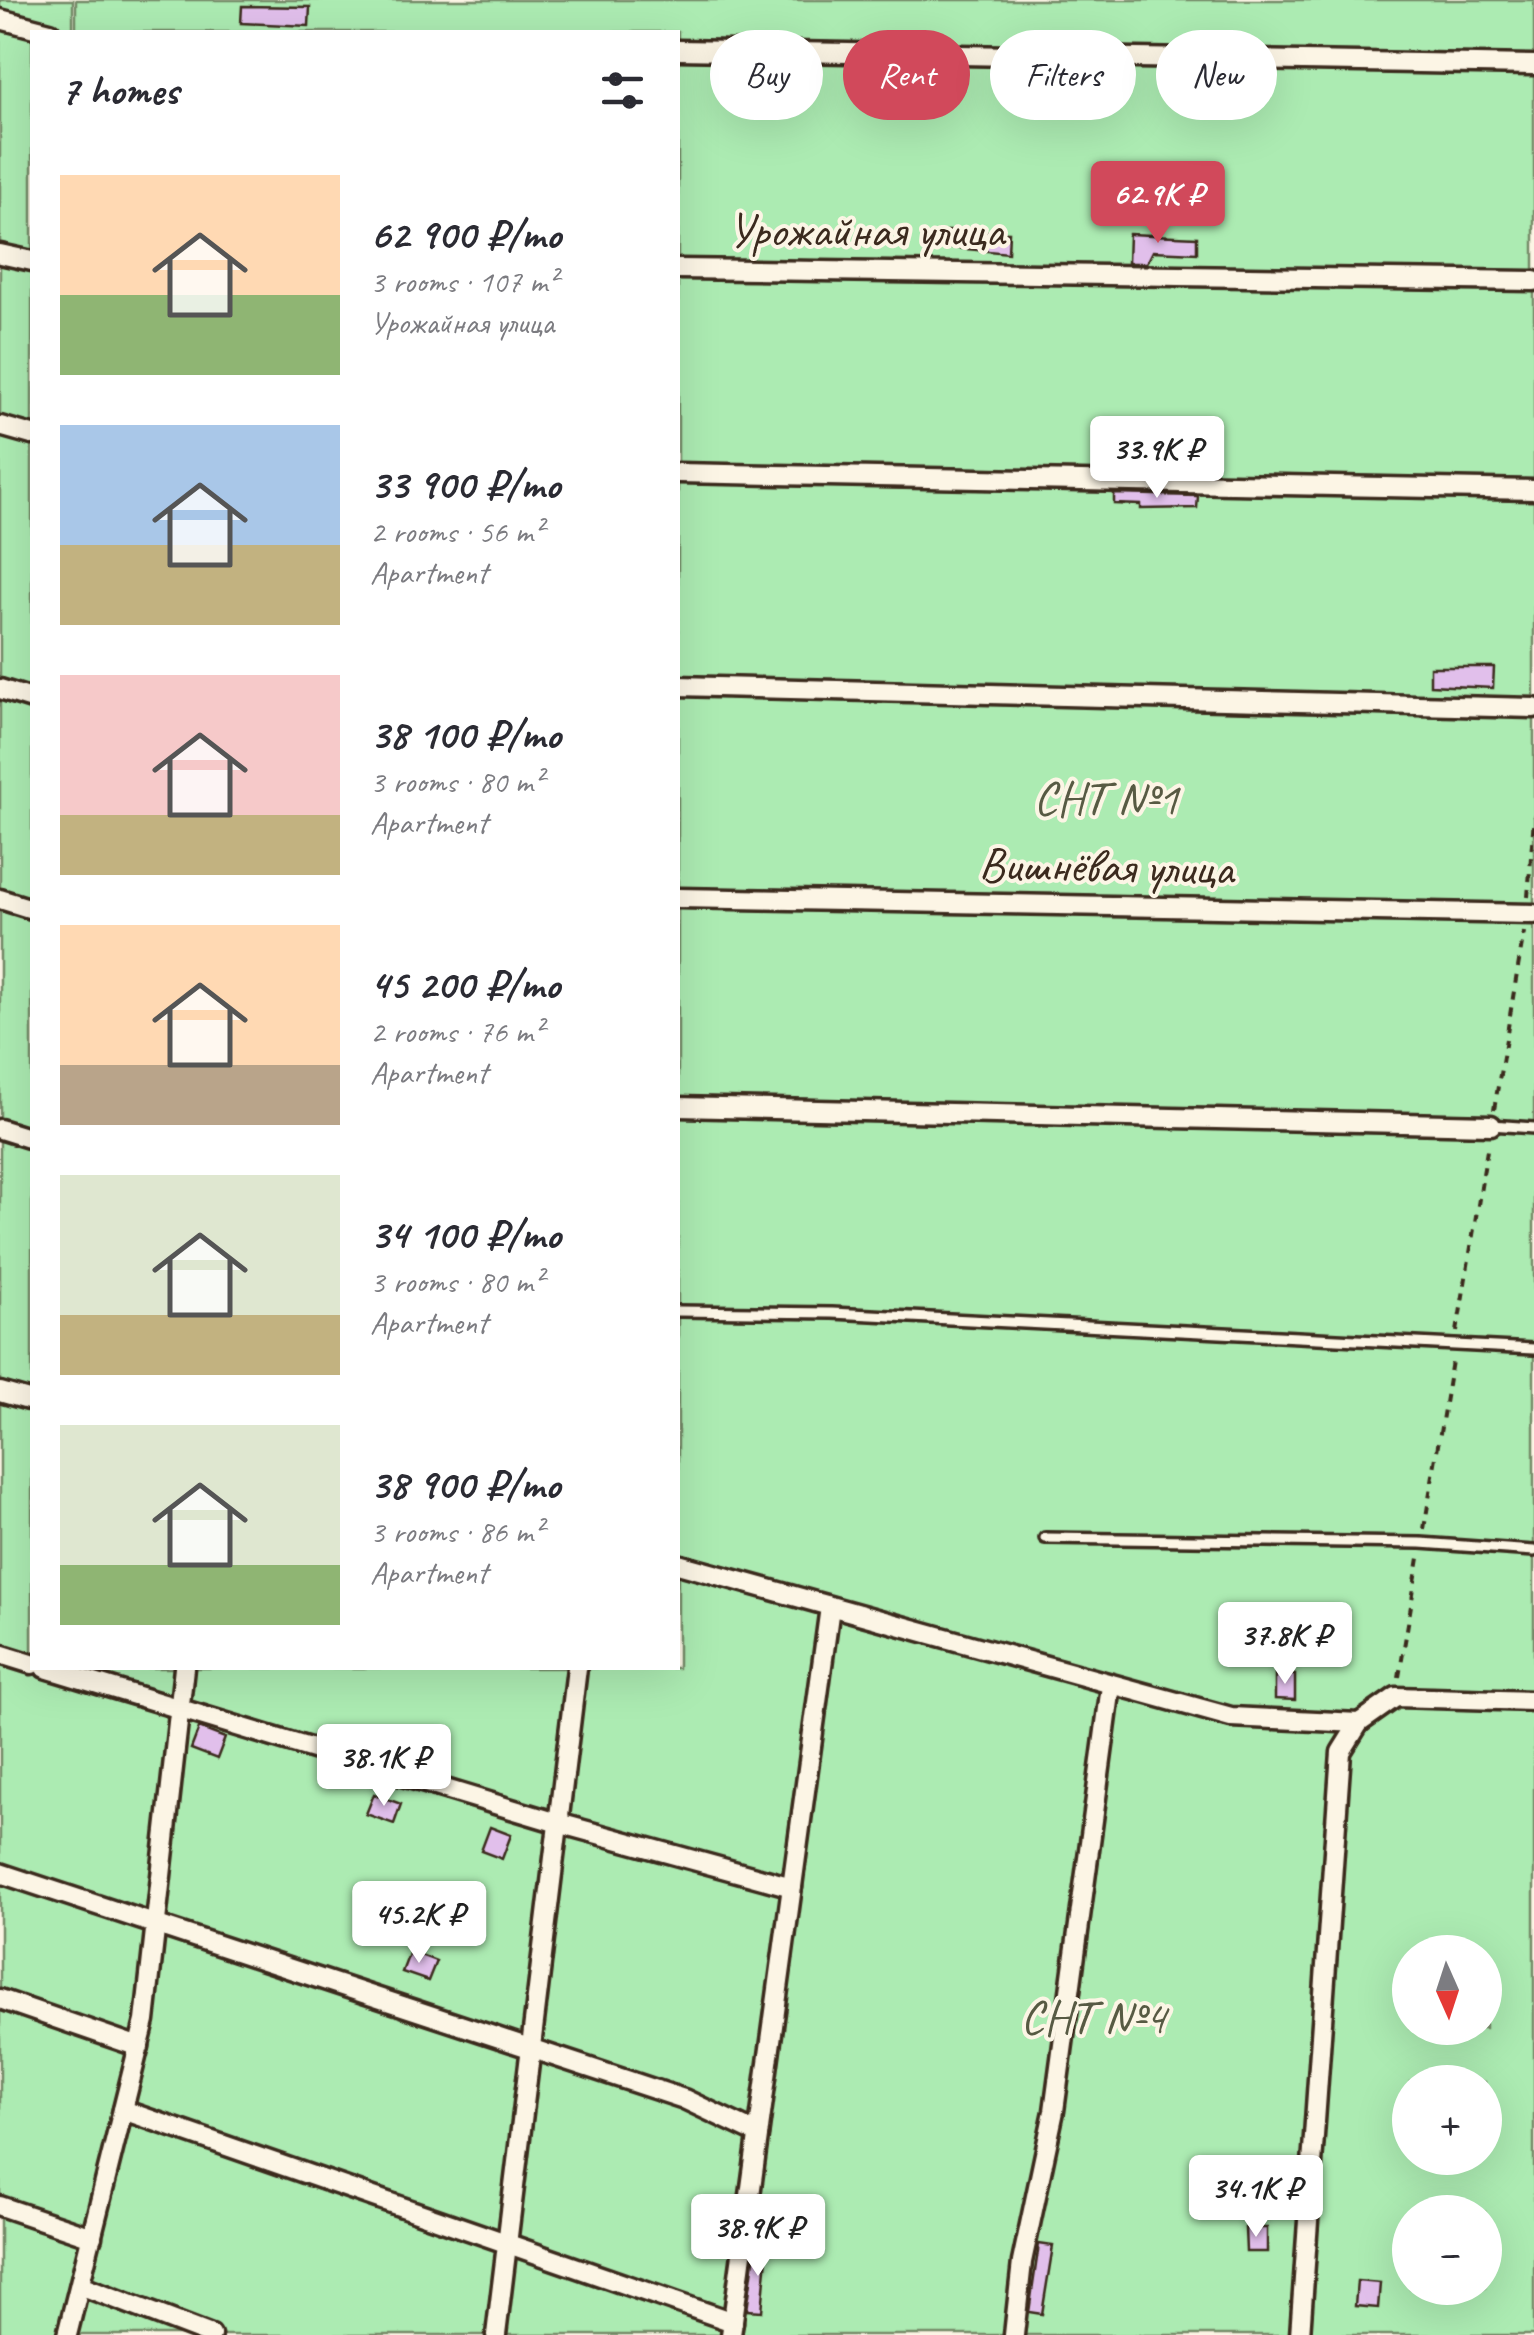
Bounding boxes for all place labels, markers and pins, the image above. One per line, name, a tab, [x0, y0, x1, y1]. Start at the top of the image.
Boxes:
pin: 62.9K ₽	[1066, 161, 1250, 246]
pin: 33.9K ₽	[1065, 416, 1249, 501]
pin: 37.8K ₽	[1193, 1602, 1377, 1687]
pin: 38.1K ₽	[292, 1724, 476, 1809]
pin: 45.2K ₽	[327, 1881, 511, 1966]
pin: 34.1K ₽	[1164, 2155, 1348, 2240]
pin: 38.9K ₽	[666, 2194, 850, 2279]

